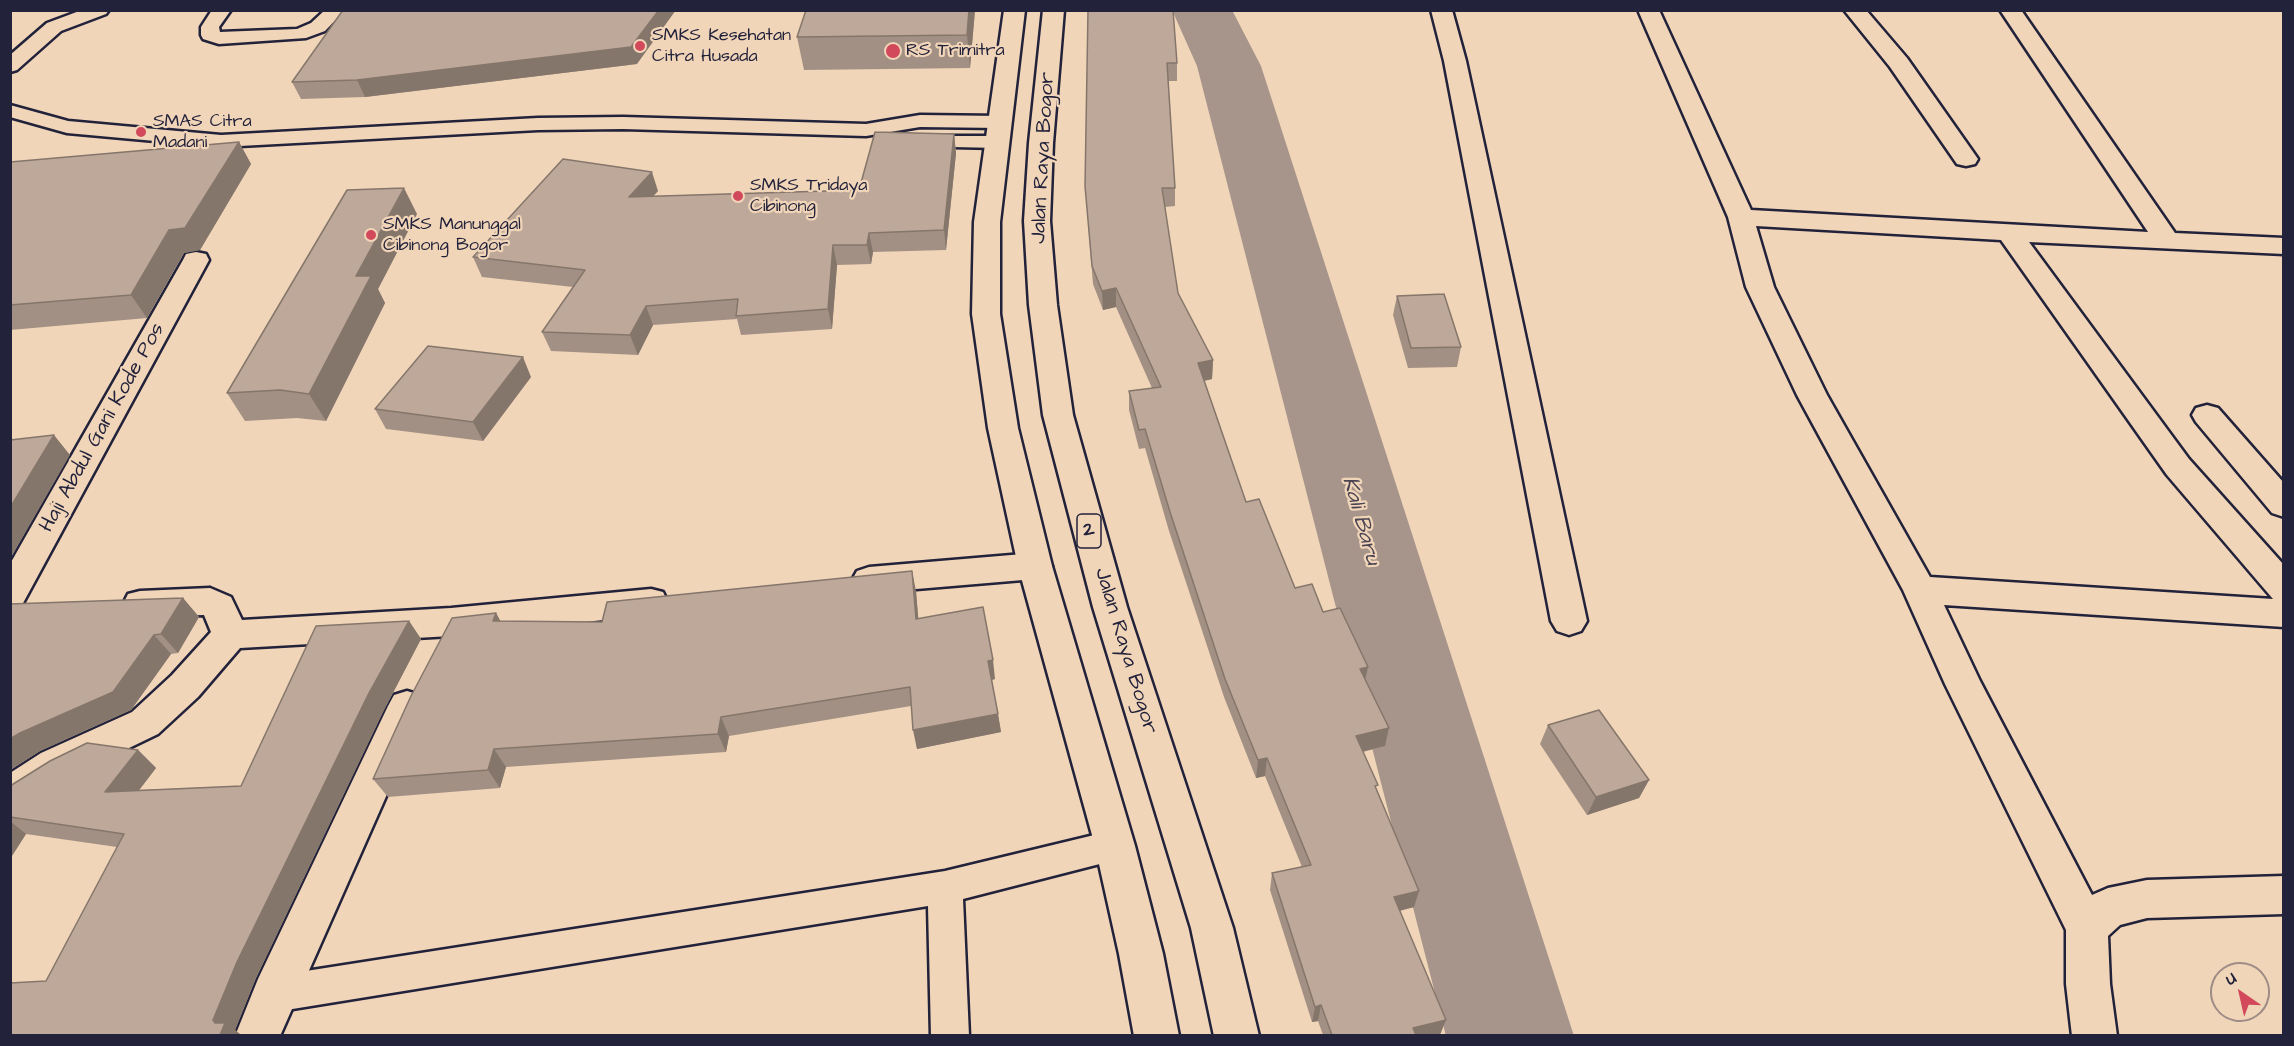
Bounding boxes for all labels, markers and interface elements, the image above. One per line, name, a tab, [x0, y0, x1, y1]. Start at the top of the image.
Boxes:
place label: SMKS Kesehatan Citra Husada	[652, 25, 791, 68]
marker: SMKS Kesehatan Citra Husada	[633, 39, 647, 53]
place label: RS Trimitra	[906, 40, 1005, 62]
marker: RS Trimitra	[884, 42, 902, 60]
street label: Jalan Raya Bogor	[1027, 71, 1061, 245]
place label: SMAS Citra Madani	[153, 111, 252, 154]
marker: SMAS Citra Madani	[134, 125, 148, 139]
place label: SMKS Tridaya Cibinong	[750, 175, 867, 218]
marker: SMKS Tridaya Cibinong	[731, 189, 745, 203]
place label: SMKS Manunggal Cibinong Bogor	[383, 214, 521, 256]
marker: SMKS Manunggal Cibinong Bogor	[364, 228, 378, 242]
street label: Haji Abdul Gani Kode Pos	[35, 319, 171, 537]
water label: Kali Baru	[1335, 474, 1385, 568]
road number: 2	[1077, 514, 1101, 548]
street label: Jalan Raya Bogor	[1088, 565, 1162, 737]
north arrow	[2210, 962, 2270, 1022]
text: U	[2221, 967, 2241, 990]

